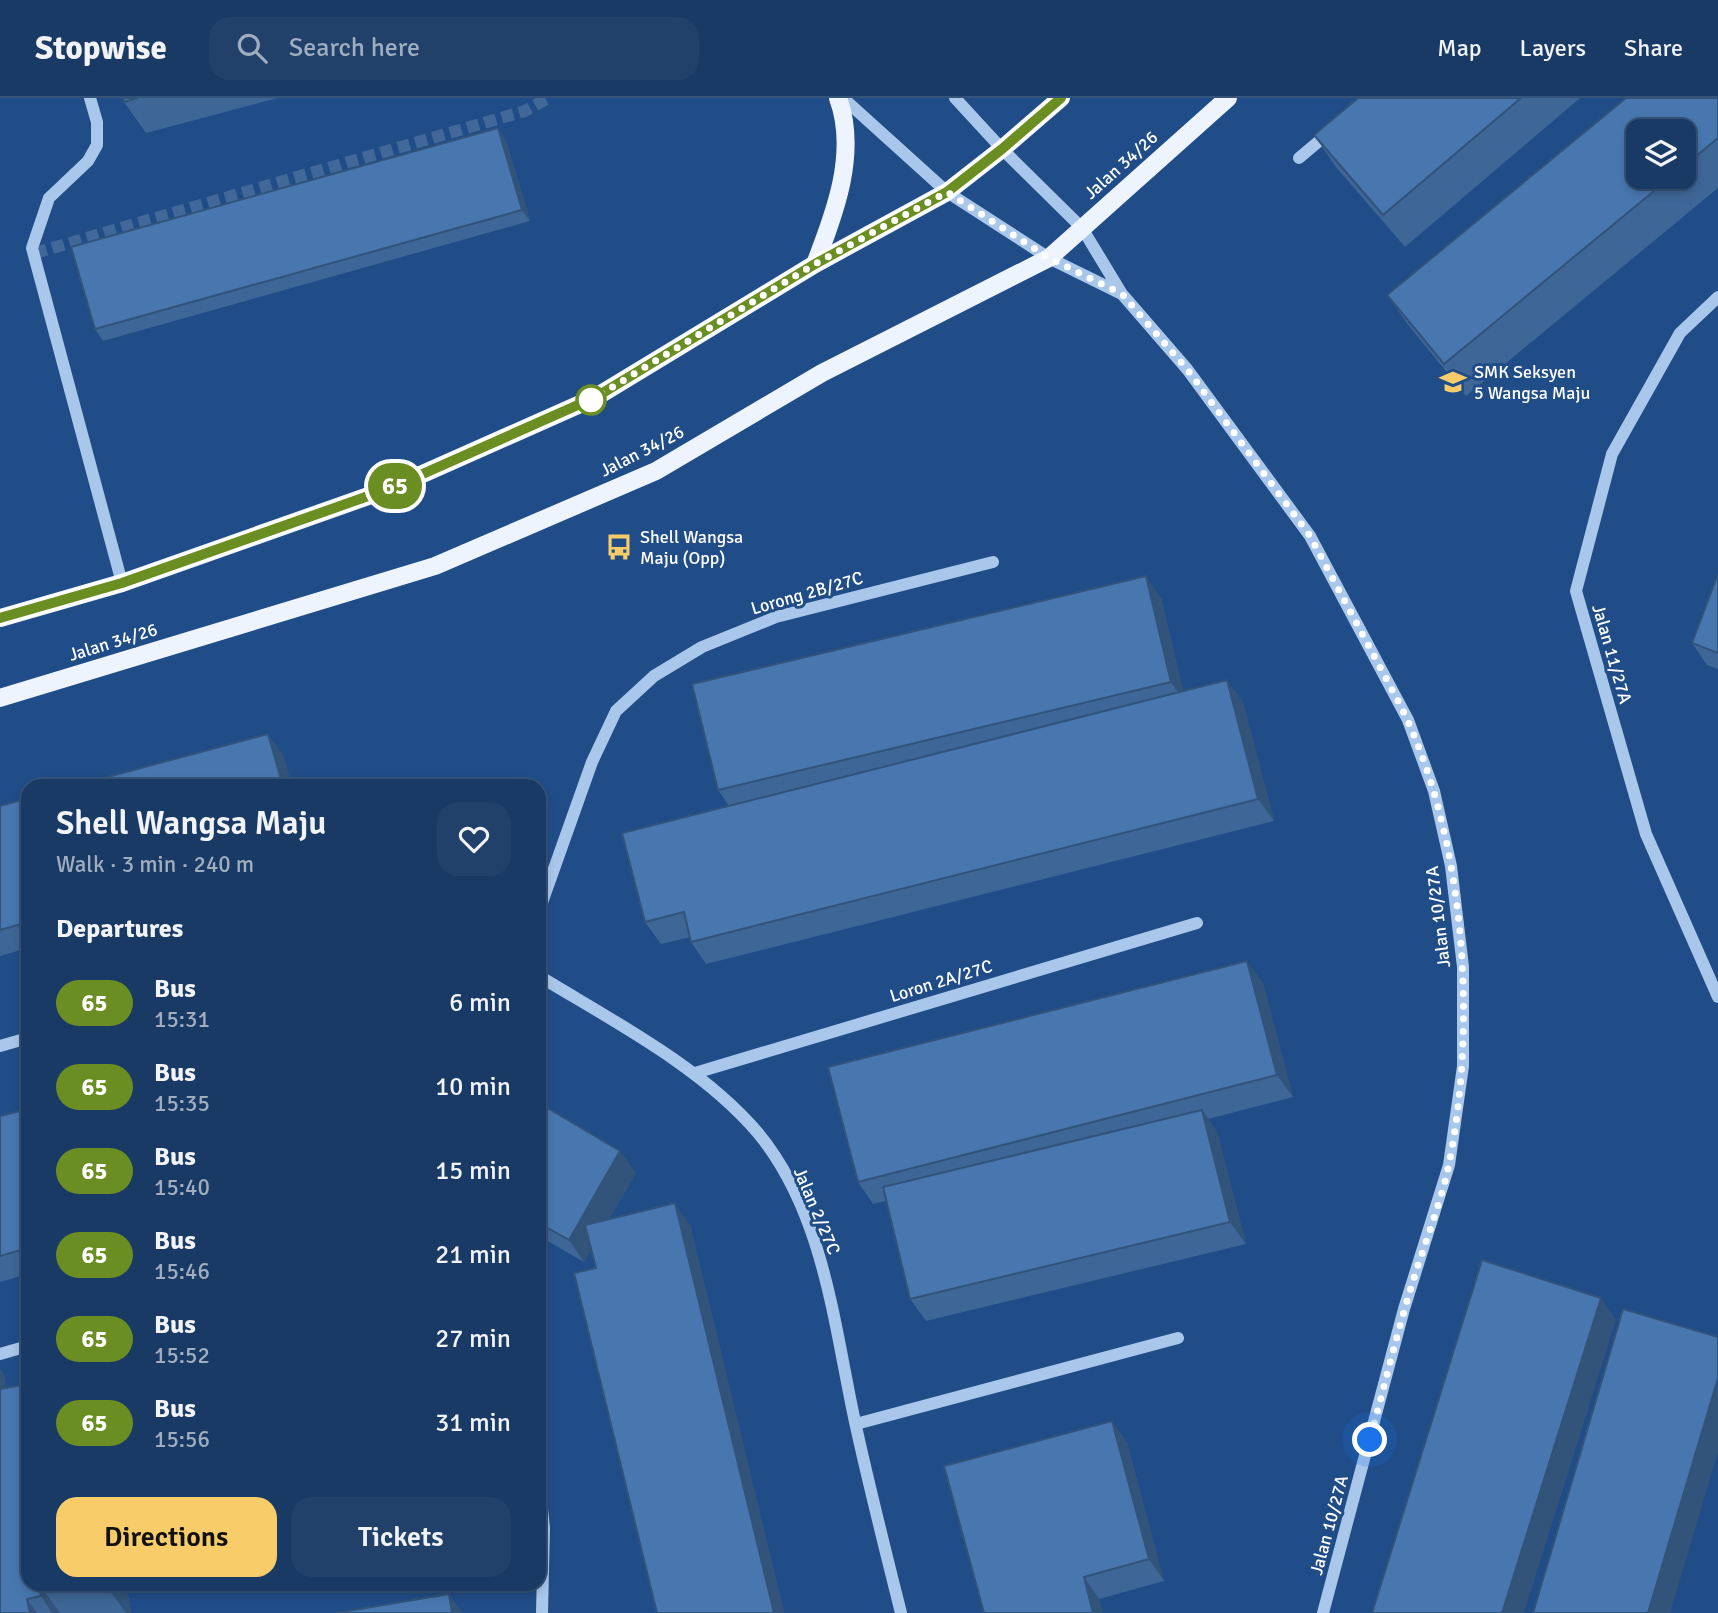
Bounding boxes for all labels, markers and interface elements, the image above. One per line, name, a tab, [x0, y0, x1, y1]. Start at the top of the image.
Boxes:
search box	[209, 17, 699, 80]
text: Stopwise	[35, 28, 167, 69]
icon: search	[233, 29, 271, 67]
text: Search here	[289, 32, 420, 64]
text: Map	[1437, 33, 1482, 63]
text: Layers	[1520, 33, 1586, 63]
text: Share	[1624, 33, 1683, 63]
map controls	[1626, 119, 1696, 189]
button: layers	[1626, 119, 1696, 189]
street label: Jalan 34/26	[1080, 126, 1162, 204]
place label: SMK Seksyen 5 Wangsa Maju	[1474, 361, 1590, 404]
school or university icon: SMK Seksyen 5 Wangsa Maju	[1438, 367, 1468, 397]
unlabelled marker	[576, 385, 606, 415]
street label: Jalan 34/26	[596, 420, 688, 482]
line badge: 65	[364, 463, 426, 509]
text: 65	[382, 471, 408, 501]
place label: Shell Wangsa Maju (Opp)	[640, 526, 743, 569]
bus stop icon: Shell Wangsa Maju (Opp)	[604, 532, 634, 562]
street label: Lorong 2B/27C	[748, 566, 866, 620]
street label: Jalan 11/27A	[1587, 602, 1637, 706]
street label: Jalan 34/26	[66, 618, 160, 666]
button: heart	[437, 802, 511, 876]
text: Shell Wangsa Maju	[56, 803, 326, 844]
text: Walk · 3 min · 240 m	[56, 850, 254, 879]
street label: Jalan 10/27A	[1421, 865, 1455, 969]
text: Departures	[56, 913, 183, 945]
street label: Loron 2A/27C	[887, 955, 995, 1007]
text: Bus	[154, 973, 196, 1005]
text: 6 min	[449, 987, 511, 1019]
text: 65	[82, 988, 107, 1018]
text: 15:31	[154, 1005, 210, 1034]
text: Bus	[154, 1057, 196, 1089]
text: 10 min	[435, 1071, 511, 1103]
text: 65	[82, 1072, 107, 1102]
text: 15:35	[154, 1089, 210, 1118]
text: Bus	[154, 1141, 196, 1173]
text: 15 min	[435, 1155, 511, 1187]
text: 65	[82, 1156, 107, 1186]
street label: Jalan 2/27C	[789, 1164, 845, 1258]
text: 15:40	[154, 1173, 210, 1202]
text: Bus	[154, 1225, 196, 1257]
text: 21 min	[435, 1239, 511, 1271]
text: 65	[82, 1240, 107, 1270]
text: 15:46	[154, 1257, 210, 1286]
text: Bus	[154, 1309, 196, 1341]
text: 27 min	[435, 1323, 511, 1355]
text: 65	[82, 1324, 107, 1354]
text: 15:52	[154, 1341, 210, 1370]
text: Bus	[154, 1393, 196, 1425]
text: 31 min	[435, 1407, 511, 1439]
text: 65	[82, 1408, 107, 1438]
your location	[1352, 1422, 1387, 1457]
text: 15:56	[154, 1425, 210, 1454]
street label: Jalan 10/27A	[1305, 1473, 1353, 1577]
button: Directions	[56, 1497, 277, 1577]
button: Tickets	[291, 1497, 511, 1577]

